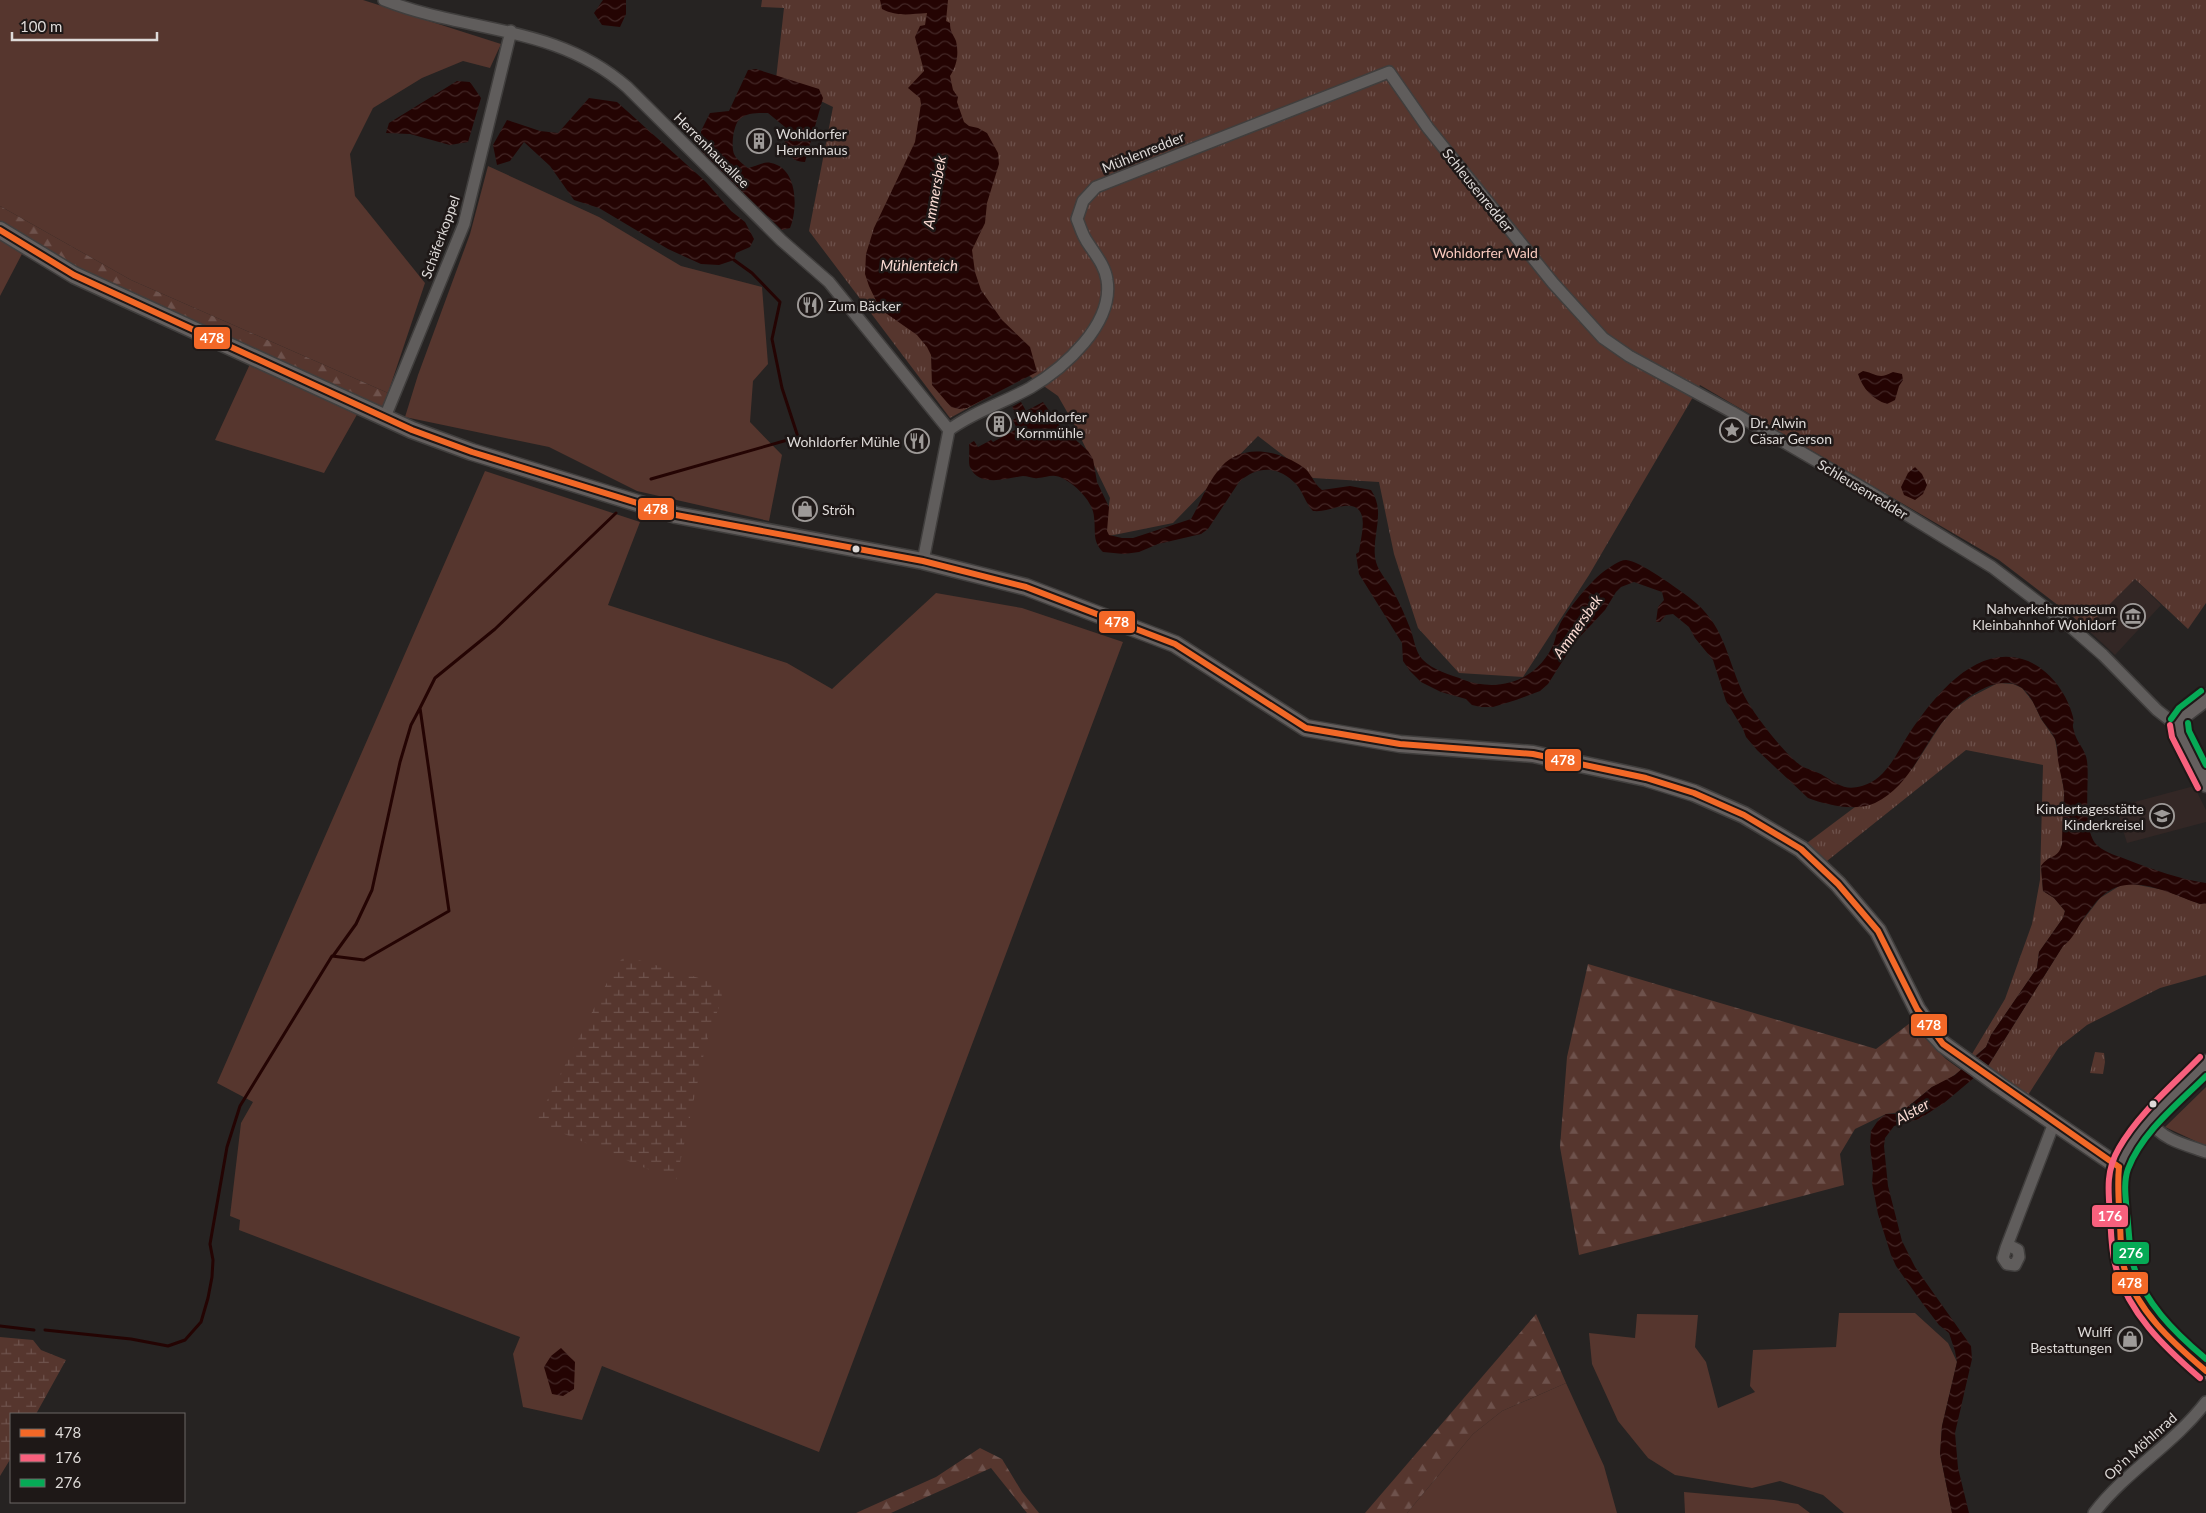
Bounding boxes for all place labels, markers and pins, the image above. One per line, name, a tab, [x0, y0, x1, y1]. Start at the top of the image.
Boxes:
place label: Wohldorfer Herrenhaus	[776, 125, 848, 158]
building icon: Wohldorfer Herrenhaus	[746, 128, 772, 154]
restaurant icon: Zum Bäcker	[797, 292, 823, 318]
place label: Zum Bäcker	[828, 297, 901, 314]
place label: Wohldorfer Kornmühle	[1016, 408, 1087, 441]
building icon: Wohldorfer Kornmühle	[986, 411, 1012, 437]
place label: Dr. Alwin Cäsar Gerson	[1750, 414, 1832, 447]
place icon: Dr. Alwin Cäsar Gerson	[1719, 417, 1745, 443]
restaurant icon: Wohldorfer Mühle	[904, 428, 930, 454]
place label: Wohldorfer Mühle	[787, 433, 900, 450]
shop icon: Ströh	[792, 496, 818, 522]
place label: Ströh	[822, 501, 855, 518]
unlabelled marker	[851, 544, 861, 554]
place label: Nahverkehrsmuseum Kleinbahnhof Wohldorf	[1972, 600, 2116, 633]
museum icon: Nahverkehrsmuseum Kleinbahnhof Wohldorf	[2120, 603, 2146, 629]
place label: Kindertagesstätte Kinderkreisel	[2036, 800, 2144, 833]
school or university icon: Kindertagesstätte Kinderkreisel	[2149, 803, 2175, 829]
unlabelled marker	[2148, 1099, 2158, 1109]
place label: Wulff Bestattungen	[2030, 1323, 2113, 1356]
shop icon: Wulff Bestattungen	[2117, 1326, 2143, 1352]

